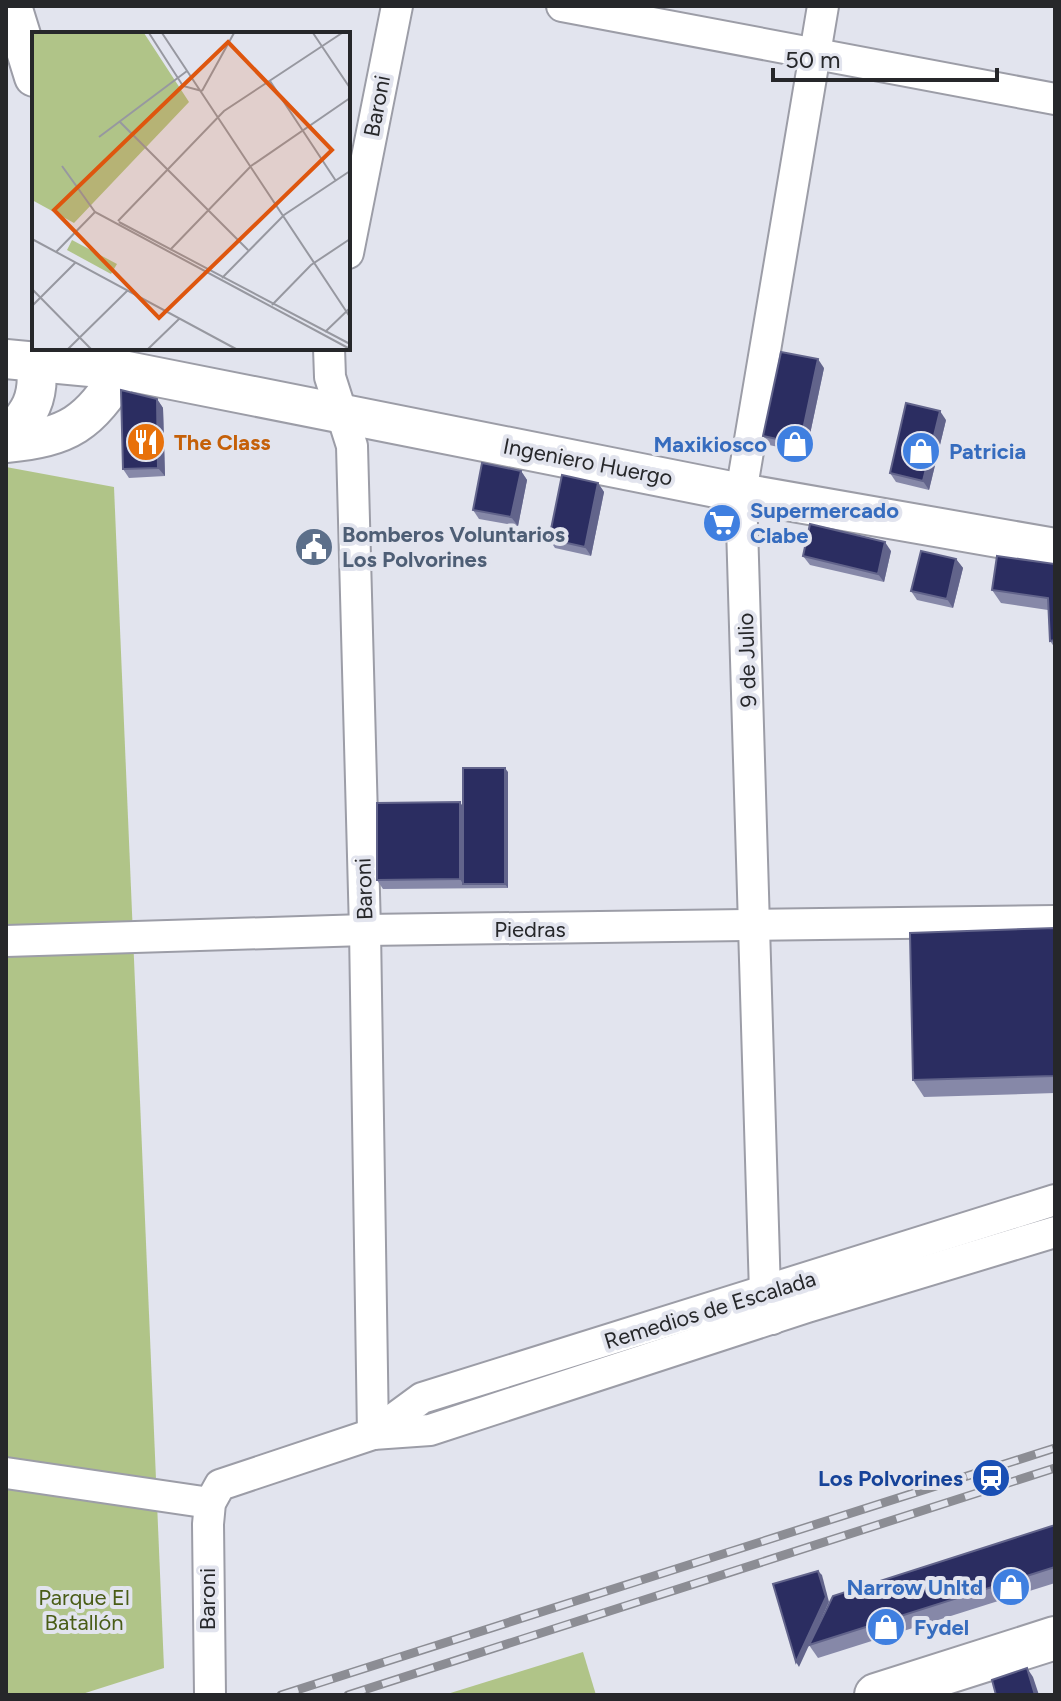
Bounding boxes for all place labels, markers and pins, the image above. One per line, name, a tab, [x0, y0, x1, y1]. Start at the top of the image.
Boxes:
restaurant icon: The Class	[125, 421, 167, 463]
shop icon: Maxikiosco	[774, 423, 816, 465]
place label: The Class	[174, 429, 270, 456]
shop icon: Patricia	[900, 430, 942, 472]
place label: Maxikiosco	[653, 431, 767, 458]
place label: Patricia	[949, 438, 1026, 465]
place label: Supermercado Clabe	[750, 497, 899, 549]
supermarket icon: Supermercado Clabe	[701, 502, 743, 544]
place label: Bomberos Voluntarios Los Polvorines	[342, 521, 565, 573]
public building icon: Bomberos Voluntarios Los Polvorines	[293, 526, 335, 568]
station icon: Los Polvorines	[970, 1457, 1012, 1499]
place label: Los Polvorines	[818, 1465, 963, 1492]
shop icon: Narrow Unltd	[990, 1566, 1032, 1608]
place label: Narrow Unltd	[847, 1574, 983, 1601]
shop icon: Fydel	[865, 1606, 907, 1648]
place label: Fydel	[914, 1614, 969, 1641]

